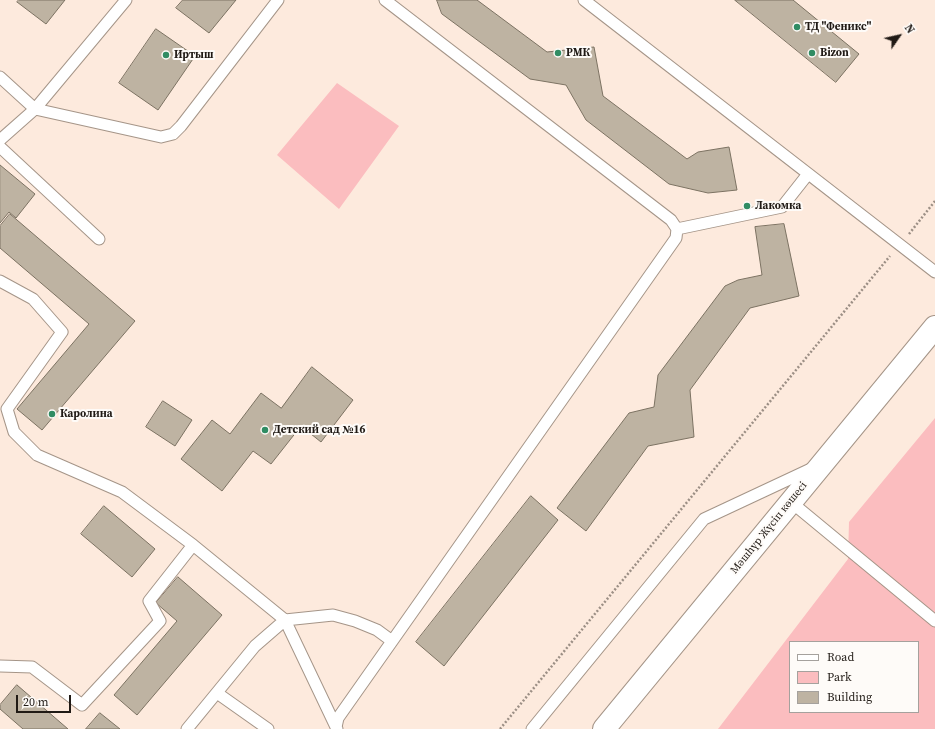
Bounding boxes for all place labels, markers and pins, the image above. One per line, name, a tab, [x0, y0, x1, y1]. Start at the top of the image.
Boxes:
place label: ТД "Феникс"	[805, 20, 872, 34]
marker: ТД "Феникс"	[792, 22, 802, 32]
place label: РМК	[566, 46, 590, 60]
place label: Bizon	[820, 46, 849, 60]
place label: Иртыш	[174, 48, 214, 62]
marker: РМК	[553, 48, 563, 58]
marker: Bizon	[807, 48, 817, 58]
marker: Иртыш	[161, 50, 171, 60]
place label: Лакомка	[755, 199, 801, 213]
marker: Лакомка	[742, 201, 752, 211]
place label: Каролина	[60, 407, 113, 421]
marker: Каролина	[47, 409, 57, 419]
place label: Детский сад №16	[273, 423, 365, 437]
marker: Детский сад №16	[260, 425, 270, 435]

